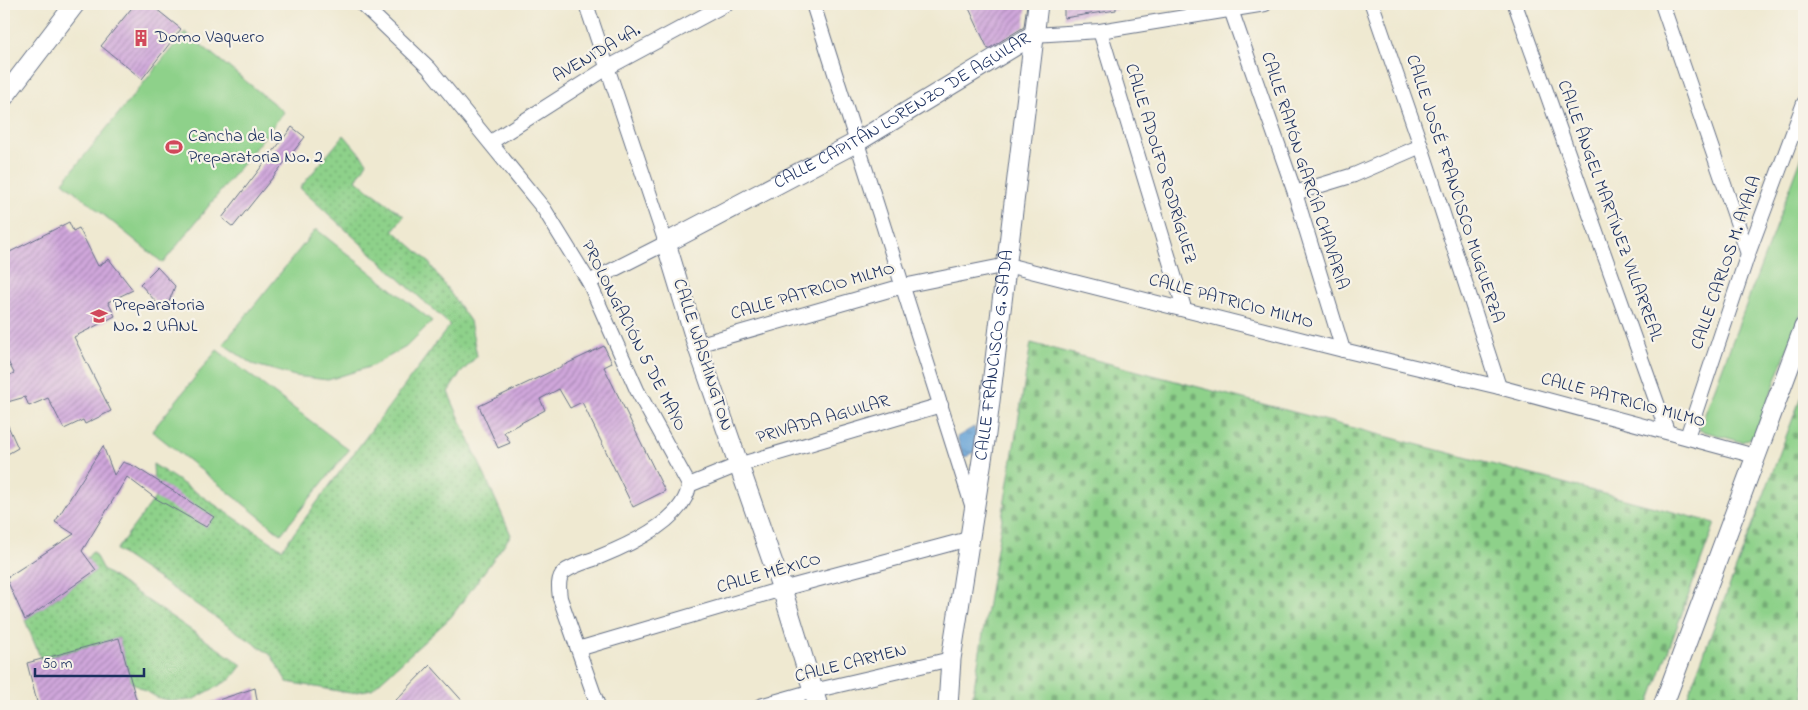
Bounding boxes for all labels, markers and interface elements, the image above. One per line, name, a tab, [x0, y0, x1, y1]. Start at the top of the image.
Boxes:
street label: AVENIDA 4A.	[548, 18, 646, 90]
place label: Domo Vaquero	[154, 25, 264, 51]
street label: CALLE CAPITÁN LORENZO DE AGUILAR	[770, 26, 1036, 197]
building icon: Domo Vaquero	[131, 28, 151, 48]
street label: CALLE RAMÓN GARCÍA CHAVARIA	[1253, 49, 1355, 293]
street label: CALLE JOSÉ FRANCISCO MUGUERZA	[1398, 52, 1510, 326]
street label: CALLE ADOLFO RODRÍGUEZ	[1117, 60, 1203, 268]
street label: CALLE ÁNGEL MARTÍNEZ VILLARREAL	[1550, 77, 1669, 346]
place label: Cancha de la Preparatoria No. 2	[188, 124, 323, 171]
sports icon: Cancha de la Preparatoria No. 2	[164, 137, 184, 157]
street label: CALLE CARLOS M. AYALA	[1685, 173, 1769, 353]
street label: PROLONGACIÓN 5 DE MAYO	[573, 236, 693, 436]
street label: CALLE FRANCISCO G. SADA	[969, 248, 1021, 463]
street label: CALLE PATRICIO MILMO	[728, 256, 898, 328]
street label: CALLE PATRICIO MILMO	[1146, 267, 1316, 337]
street label: CALLE WASHINGTON	[665, 276, 739, 434]
place label: Preparatoria No. 2 UANL	[113, 293, 205, 340]
school or university icon: Preparatoria No. 2 UANL	[89, 306, 109, 326]
street label: CALLE PATRICIO MILMO	[1538, 366, 1708, 436]
street label: PRIVADA AGUILAR	[753, 389, 893, 451]
street label: CALLE MÉXICO	[714, 547, 824, 601]
street label: CALLE CARMEN	[792, 638, 910, 690]
scale bar	[35, 645, 144, 677]
text: 50 m	[42, 653, 73, 675]

